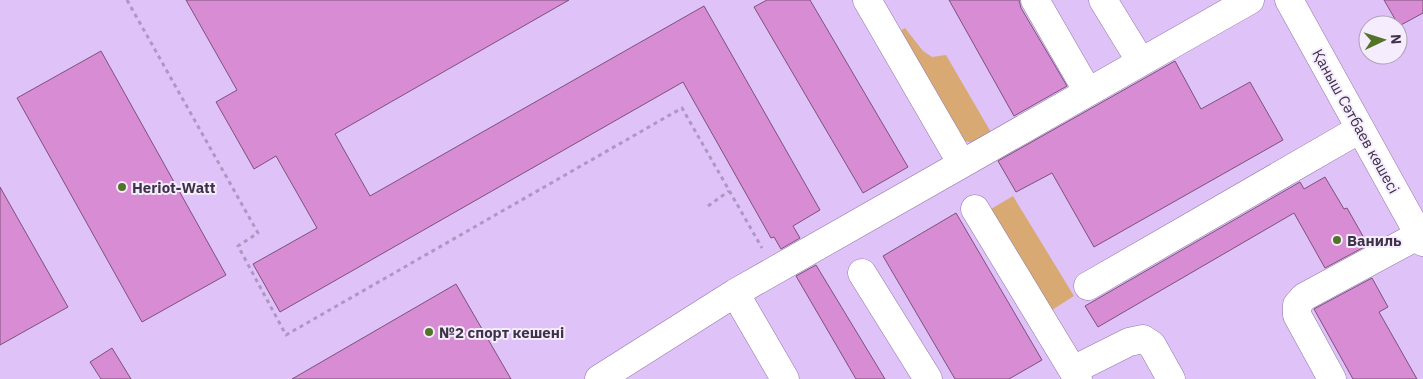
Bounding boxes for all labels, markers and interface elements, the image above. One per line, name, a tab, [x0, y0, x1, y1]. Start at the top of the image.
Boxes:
north arrow	[1358, 15, 1408, 65]
text: N	[1387, 33, 1405, 45]
street label: Қаныш Сәтбаев көшесі	[1308, 45, 1404, 197]
place label: Heriot-Watt	[132, 178, 216, 197]
marker: Heriot-Watt	[116, 181, 128, 193]
place label: Ваниль	[1347, 231, 1402, 250]
marker: Ваниль	[1331, 234, 1343, 246]
place label: №2 спорт кешені	[439, 323, 564, 342]
marker: №2 спорт кешені	[423, 326, 435, 338]

